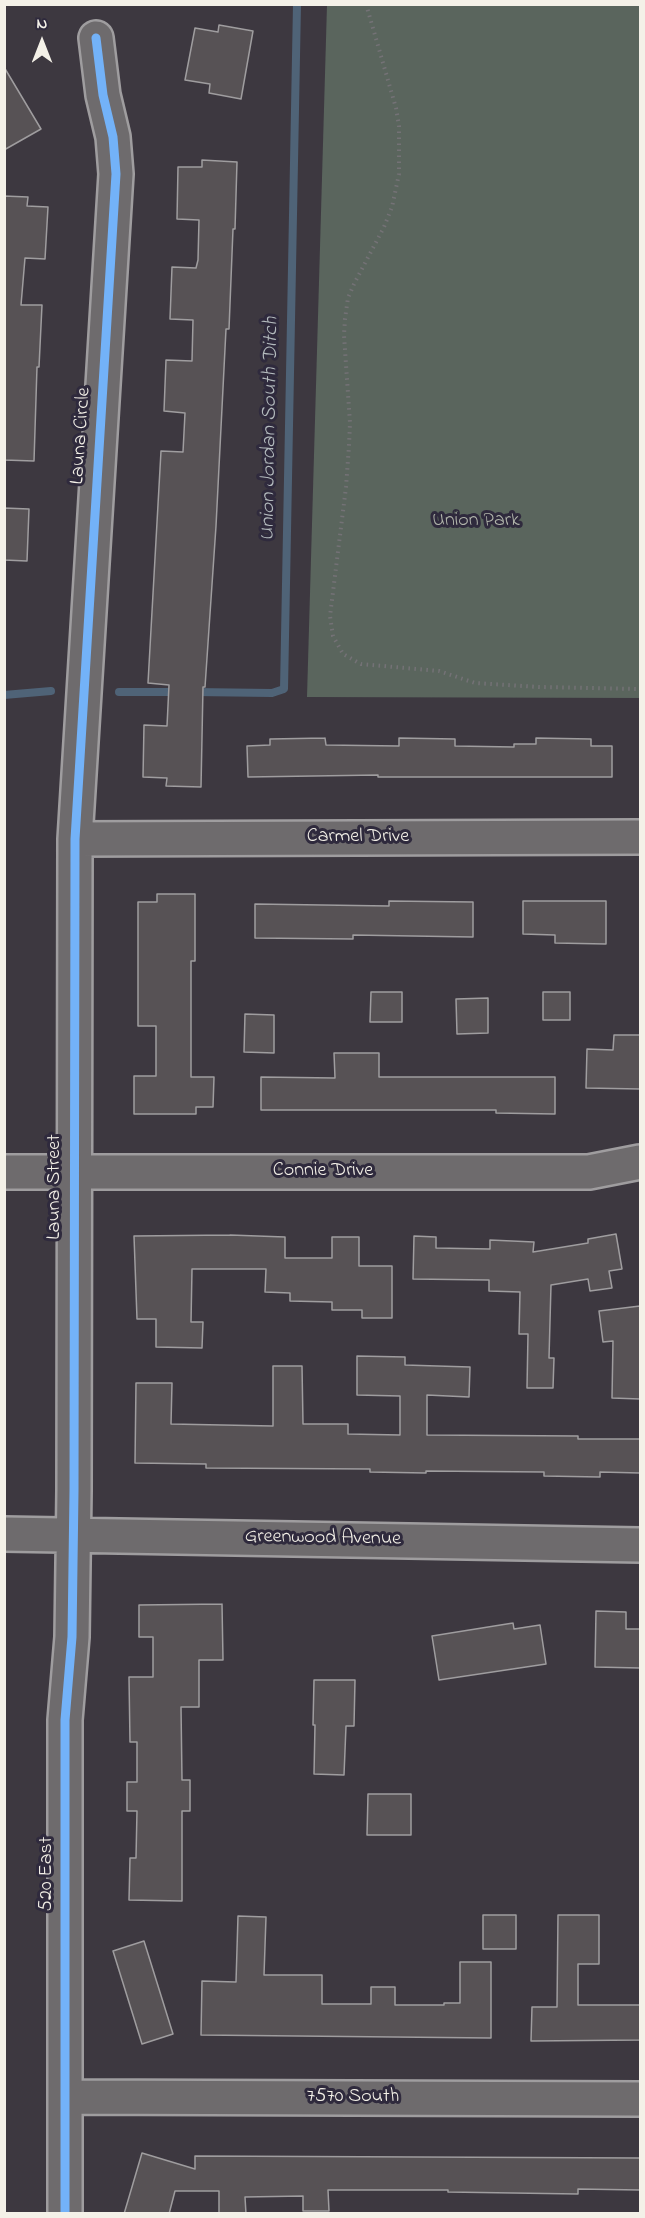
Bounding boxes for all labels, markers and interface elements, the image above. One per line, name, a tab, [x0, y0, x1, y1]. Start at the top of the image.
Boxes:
north arrow	[12, 12, 72, 72]
text: N	[37, 12, 47, 36]
water label: Union Jordan South Ditch	[256, 317, 286, 541]
street label: Launa Circle	[67, 387, 97, 485]
park label: Union Park	[432, 510, 520, 534]
street label: Carmel Drive	[307, 826, 409, 850]
street label: Launa Street	[44, 1134, 68, 1240]
street label: Connie Drive	[273, 1160, 373, 1184]
street label: Greenwood Avenue	[245, 1526, 401, 1552]
street label: 520 East	[36, 1837, 60, 1911]
street label: 7570 South	[307, 2086, 399, 2110]

